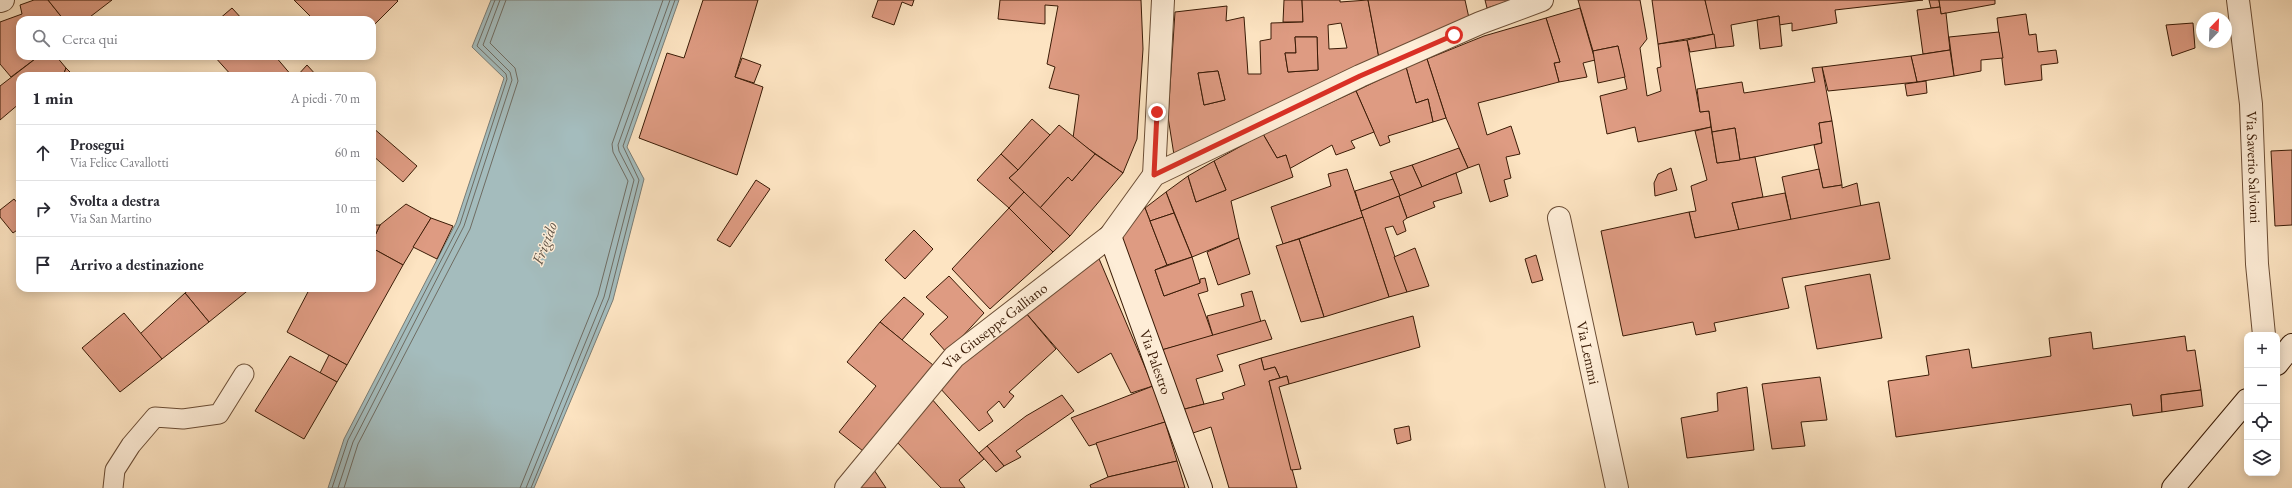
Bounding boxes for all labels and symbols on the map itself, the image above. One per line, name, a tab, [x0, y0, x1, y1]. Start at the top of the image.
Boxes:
north arrow	[2196, 12, 2232, 48]
route start	[1445, 26, 1463, 44]
route end	[1148, 103, 1166, 121]
street label: Via Saverio Salvioni	[2242, 111, 2265, 224]
water label: Frigido	[526, 219, 562, 269]
street label: Via Giuseppe Galliano	[938, 278, 1051, 373]
street label: Via Lemmi	[1572, 319, 1605, 386]
street label: Via Palestro	[1136, 327, 1176, 397]

